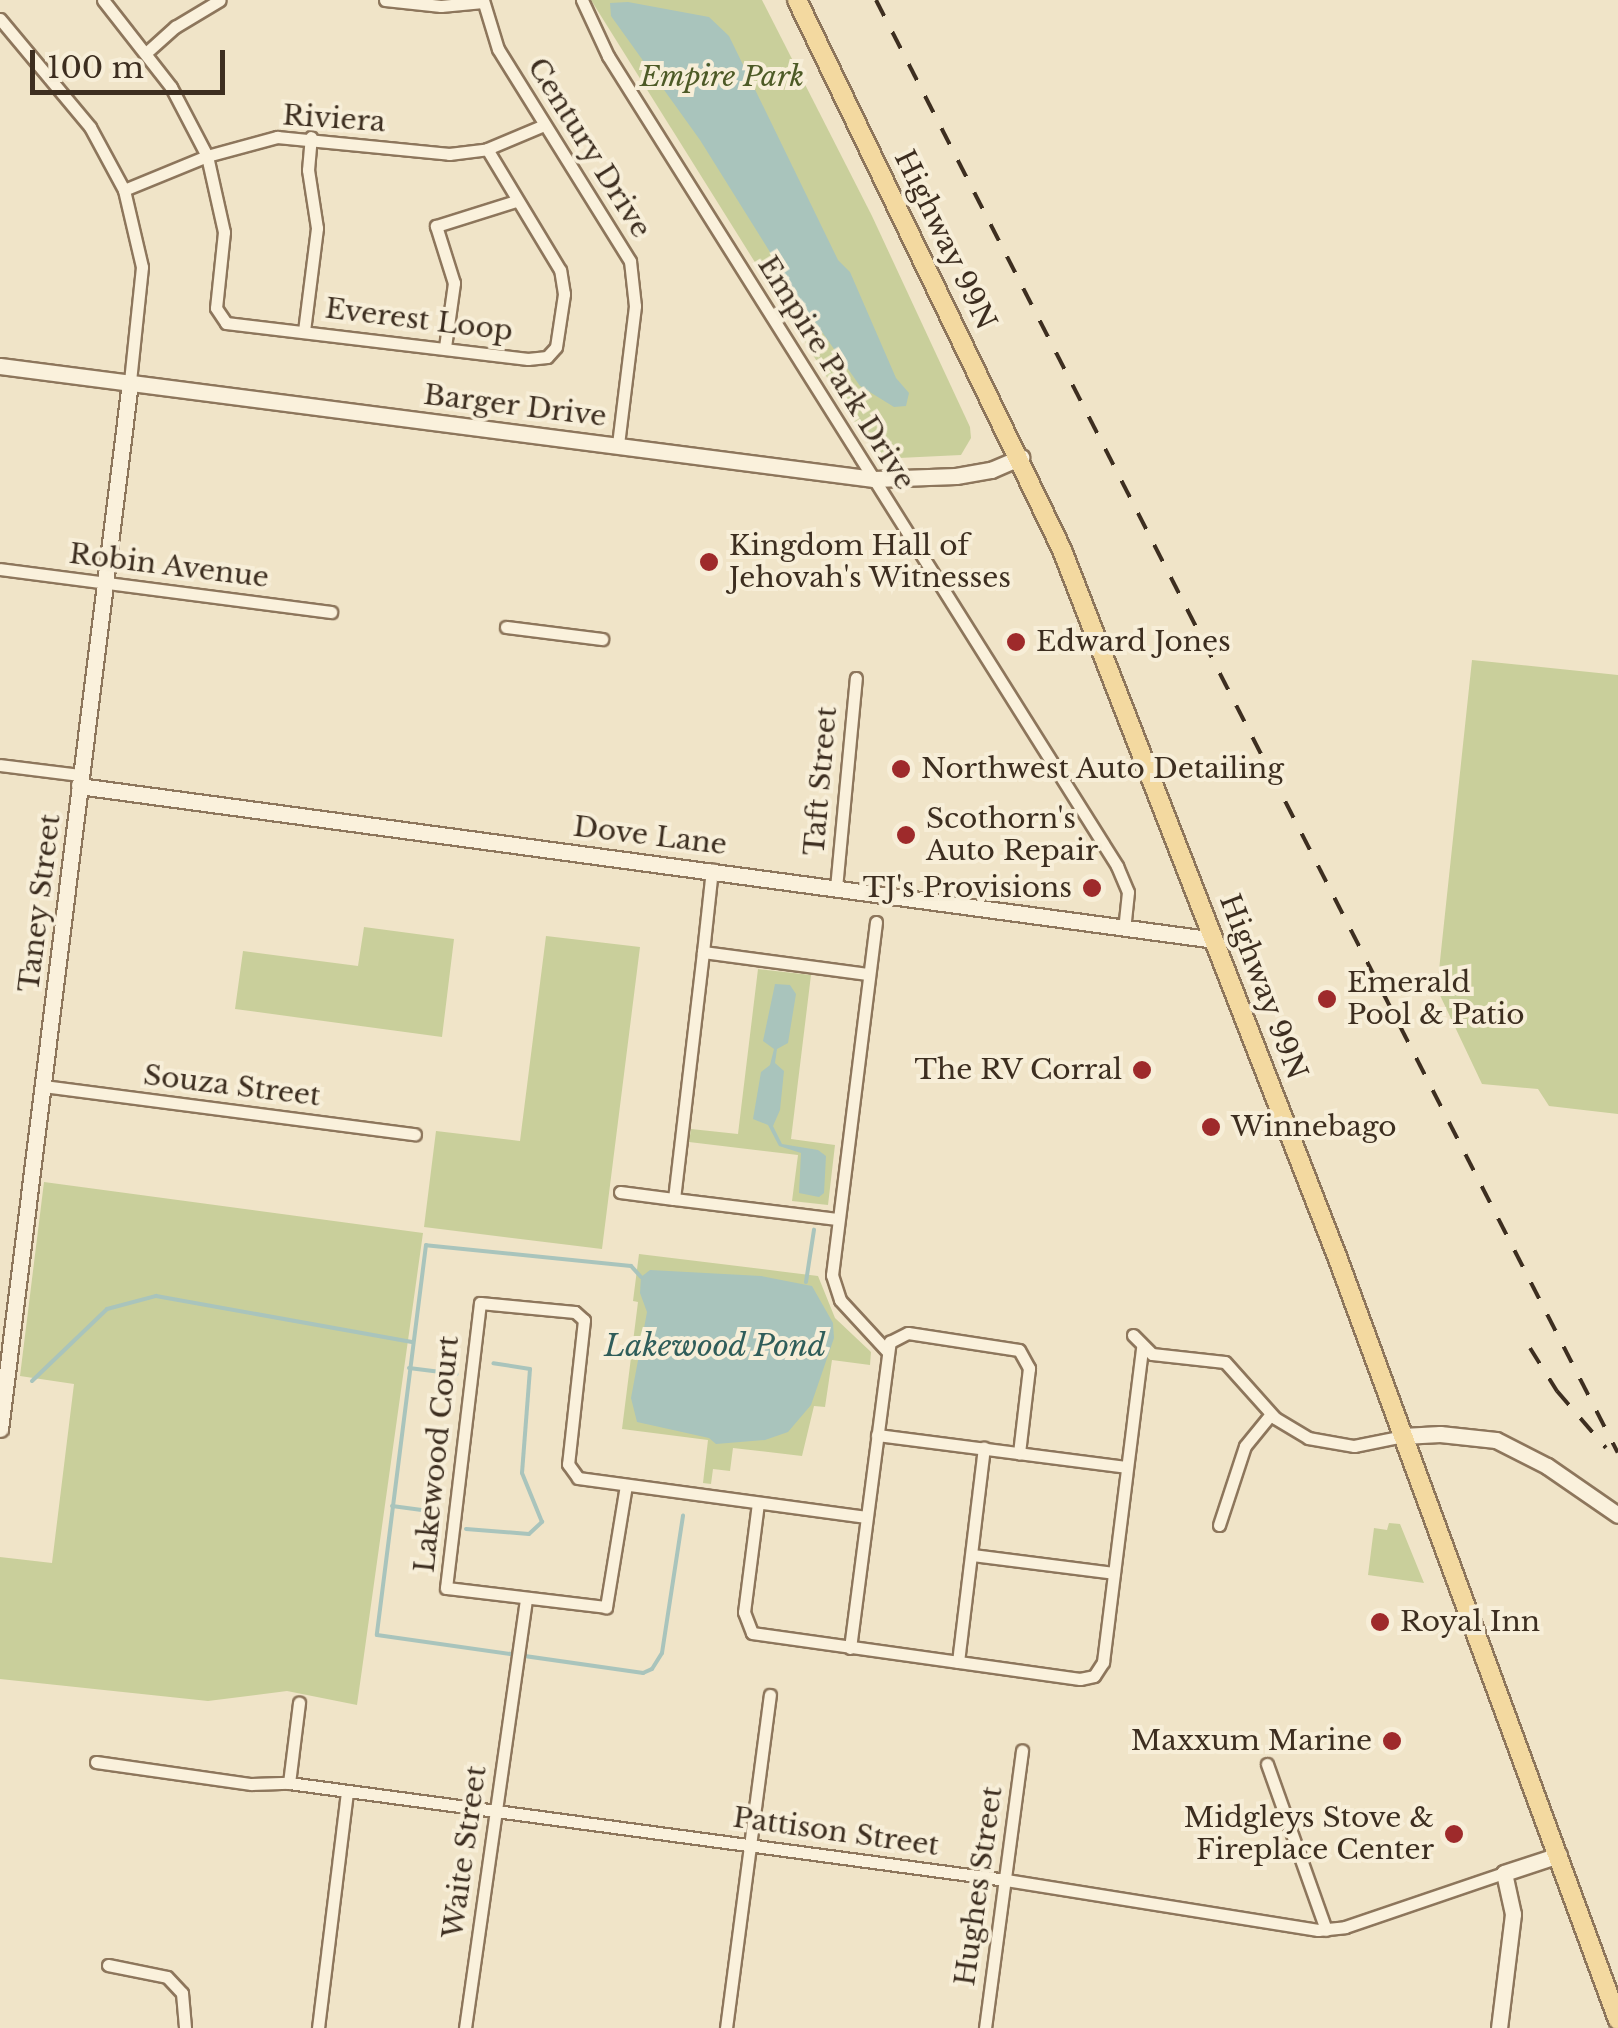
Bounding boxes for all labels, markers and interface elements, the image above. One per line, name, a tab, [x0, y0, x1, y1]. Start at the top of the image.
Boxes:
scale bar	[35, 30, 230, 92]
text: 100 m	[47, 49, 144, 86]
street label: Century Drive	[520, 52, 658, 244]
park label: Empire Park	[640, 60, 804, 94]
street label: Riviera	[281, 99, 387, 139]
street label: Highway 99N	[887, 144, 1003, 336]
street label: Empire Park Drive	[750, 250, 922, 496]
street label: Everest Loop	[323, 292, 515, 348]
street label: Barger Drive	[421, 378, 609, 434]
place label: Kingdom Hall of Jehovah's Witnesses	[729, 529, 1012, 595]
street label: Robin Avenue	[67, 537, 271, 595]
marker: Kingdom Hall of Jehovah's Witnesses	[698, 551, 720, 573]
place label: Edward Jones	[1036, 625, 1231, 659]
marker: Edward Jones	[1005, 631, 1027, 653]
street label: Taft Street	[798, 705, 844, 857]
place label: Northwest Auto Detailing	[921, 752, 1285, 786]
marker: Northwest Auto Detailing	[890, 758, 912, 780]
place label: Scothorn's Auto Repair	[926, 802, 1098, 868]
street label: Dove Lane	[571, 810, 729, 862]
street label: Taney Street	[12, 812, 68, 994]
marker: Scothorn's Auto Repair	[895, 824, 917, 846]
place label: TJ's Provisions	[863, 871, 1072, 905]
marker: TJ's Provisions	[1081, 877, 1103, 899]
street label: Highway 99N	[1212, 889, 1314, 1085]
place label: Emerald Pool & Patio	[1347, 966, 1525, 1032]
marker: Emerald Pool & Patio	[1316, 988, 1338, 1010]
place label: The RV Corral	[913, 1053, 1122, 1087]
street label: Souza Street	[141, 1058, 323, 1114]
marker: The RV Corral	[1131, 1059, 1153, 1081]
place label: Winnebago	[1231, 1110, 1397, 1144]
marker: Winnebago	[1200, 1116, 1222, 1138]
water label: Lakewood Pond	[604, 1328, 826, 1364]
street label: Lakewood Court	[408, 1334, 466, 1574]
place label: Royal Inn	[1400, 1605, 1540, 1639]
marker: Royal Inn	[1369, 1611, 1391, 1633]
place label: Maxxum Marine	[1131, 1724, 1372, 1758]
marker: Maxxum Marine	[1381, 1730, 1403, 1752]
street label: Waite Street	[436, 1763, 494, 1941]
street label: Hughes Street	[948, 1784, 1010, 1988]
street label: Pattison Street	[731, 1801, 941, 1863]
place label: Midgleys Stove & Fireplace Center	[1184, 1801, 1434, 1867]
marker: Midgleys Stove & Fireplace Center	[1443, 1823, 1465, 1845]

